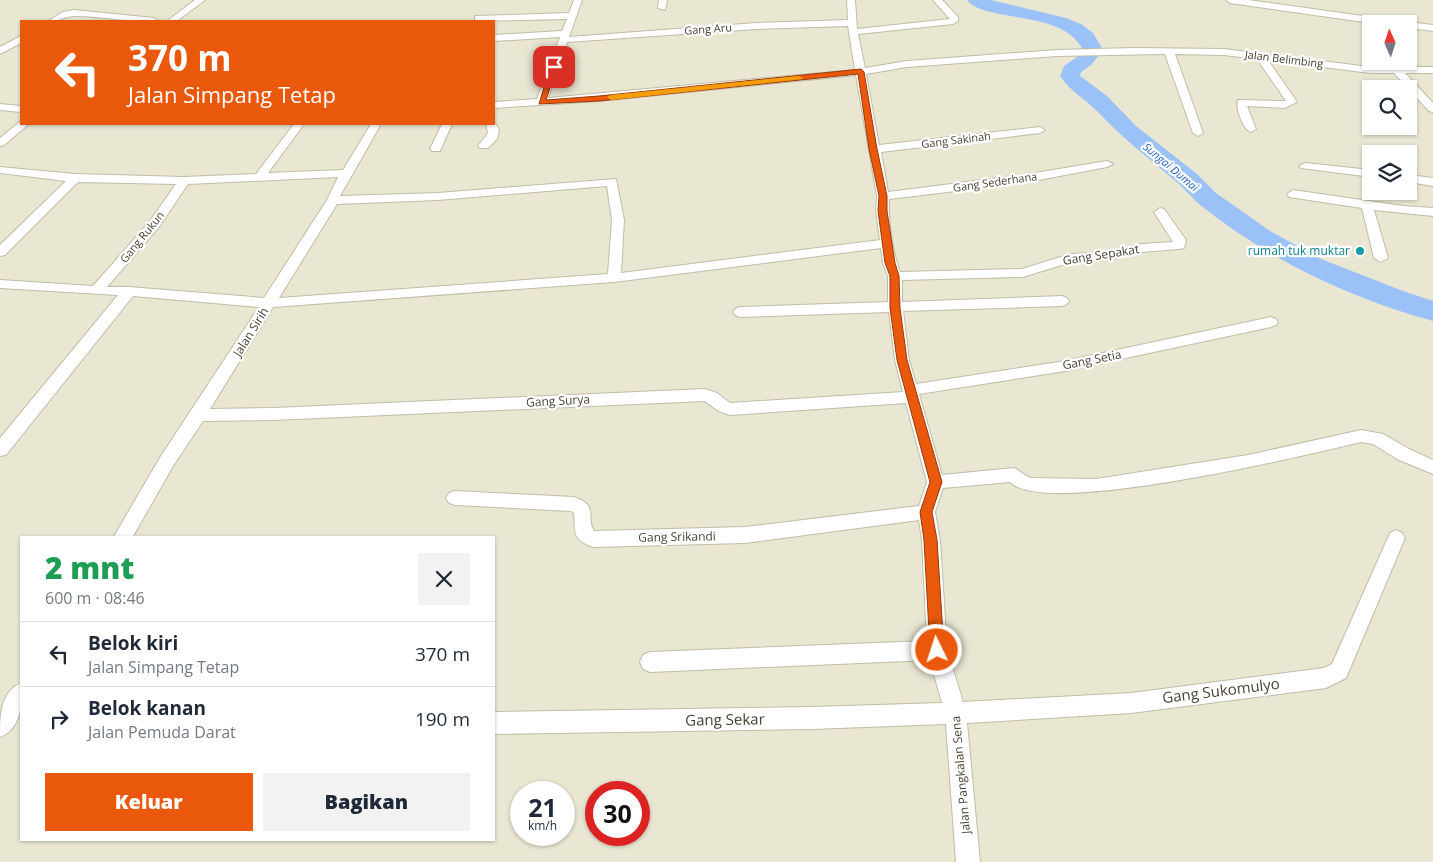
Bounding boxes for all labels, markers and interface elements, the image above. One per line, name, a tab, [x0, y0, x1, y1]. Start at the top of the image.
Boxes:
north arrow	[1362, 15, 1418, 70]
map controls	[1362, 15, 1417, 200]
street label: Gang Aru	[684, 19, 732, 38]
text: 370 m	[128, 34, 232, 81]
icon: left	[45, 40, 110, 105]
pin	[533, 46, 575, 88]
street label: Jalan Belimbing	[1243, 46, 1324, 71]
icon: arrive	[540, 53, 568, 81]
text: Jalan Simpang Tetap	[128, 79, 336, 109]
button: search	[1362, 80, 1417, 135]
street label: Gang Sakinah	[920, 128, 992, 151]
water label: Sungai Dumai	[1140, 139, 1202, 194]
button: layers	[1362, 145, 1417, 200]
street label: Gang Sederhana	[952, 168, 1038, 195]
street label: Gang Rukun	[116, 208, 167, 266]
street label: Gang Sepakat	[1062, 240, 1140, 269]
place label: rumah tuk muktar	[1248, 242, 1350, 259]
marker: rumah tuk muktar	[1354, 245, 1366, 257]
street label: Jalan Sirih	[228, 304, 272, 360]
street label: Gang Setia	[1061, 345, 1123, 374]
street label: Gang Surya	[526, 390, 590, 411]
street label: Gang Srikandi	[638, 527, 716, 546]
text: 2 mnt	[45, 547, 134, 588]
button: close	[418, 553, 470, 605]
text: 600 m · 08:46	[45, 587, 145, 609]
position arrow	[910, 623, 962, 675]
text: Belok kiri	[88, 630, 178, 656]
icon: left	[45, 640, 73, 668]
text: 370 m	[415, 641, 470, 667]
text: Jalan Simpang Tetap	[88, 656, 239, 678]
street label: Gang Sukomulyo	[1161, 673, 1281, 707]
text: Belok kanan	[88, 695, 206, 721]
icon: right	[45, 705, 73, 733]
text: 190 m	[415, 706, 470, 732]
street label: Gang Sekar	[685, 708, 765, 730]
street label: Jalan Pangkalan Sena	[947, 715, 974, 836]
text: Jalan Pemuda Darat	[88, 721, 236, 743]
button: Keluar	[45, 773, 253, 831]
button: Bagikan	[263, 773, 470, 831]
speed limit sign: 30	[585, 781, 650, 846]
text: 21	[528, 790, 557, 824]
text: km/h	[528, 817, 557, 834]

